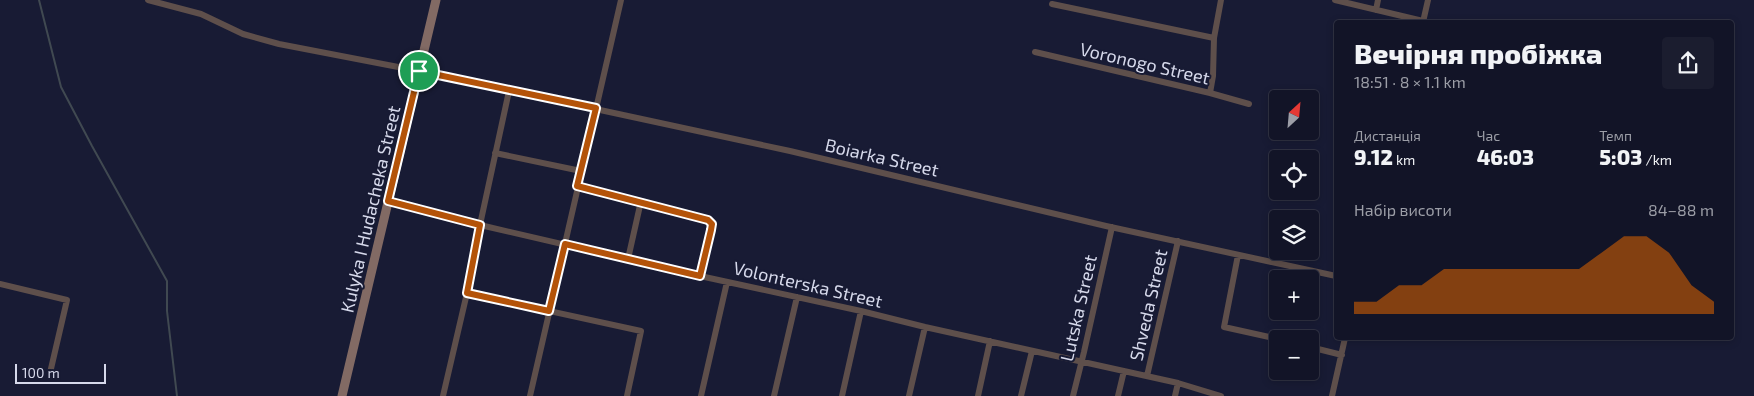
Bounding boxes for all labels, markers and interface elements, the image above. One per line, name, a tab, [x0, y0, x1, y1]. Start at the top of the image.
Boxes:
text: Вечірня пробіжка	[1354, 36, 1602, 70]
street label: Voronogo Street	[1078, 37, 1212, 89]
button: share	[1662, 37, 1714, 89]
pin	[398, 50, 440, 92]
icon: arrive	[405, 57, 433, 85]
text: 18:51 · 8 × 1.1 km	[1354, 72, 1466, 91]
north arrow	[1269, 90, 1319, 140]
map controls	[1269, 90, 1319, 380]
street label: Kulyka I Hudacheka Street	[335, 103, 405, 315]
text: Дистанція	[1354, 127, 1421, 144]
text: Час	[1477, 127, 1500, 144]
text: Темп	[1599, 127, 1632, 144]
street label: Boiarka Street	[823, 133, 941, 181]
text: 9.12	[1354, 144, 1393, 169]
text: 46:03	[1477, 144, 1534, 169]
text: 5:03	[1599, 144, 1642, 169]
button: locate	[1269, 150, 1319, 200]
text: km	[1393, 151, 1415, 168]
text: /km	[1642, 151, 1672, 168]
text: Набір висоти	[1354, 200, 1452, 219]
text: 84–88 m	[1648, 200, 1714, 219]
button: layers	[1269, 210, 1319, 260]
street label: Shveda Street	[1124, 247, 1172, 363]
street label: Lutska Street	[1055, 252, 1101, 363]
street label: Volonterska Street	[731, 256, 885, 312]
button: +	[1269, 270, 1319, 320]
button: −	[1269, 330, 1319, 380]
scale bar	[15, 361, 106, 384]
text: 100 m	[22, 364, 60, 381]

